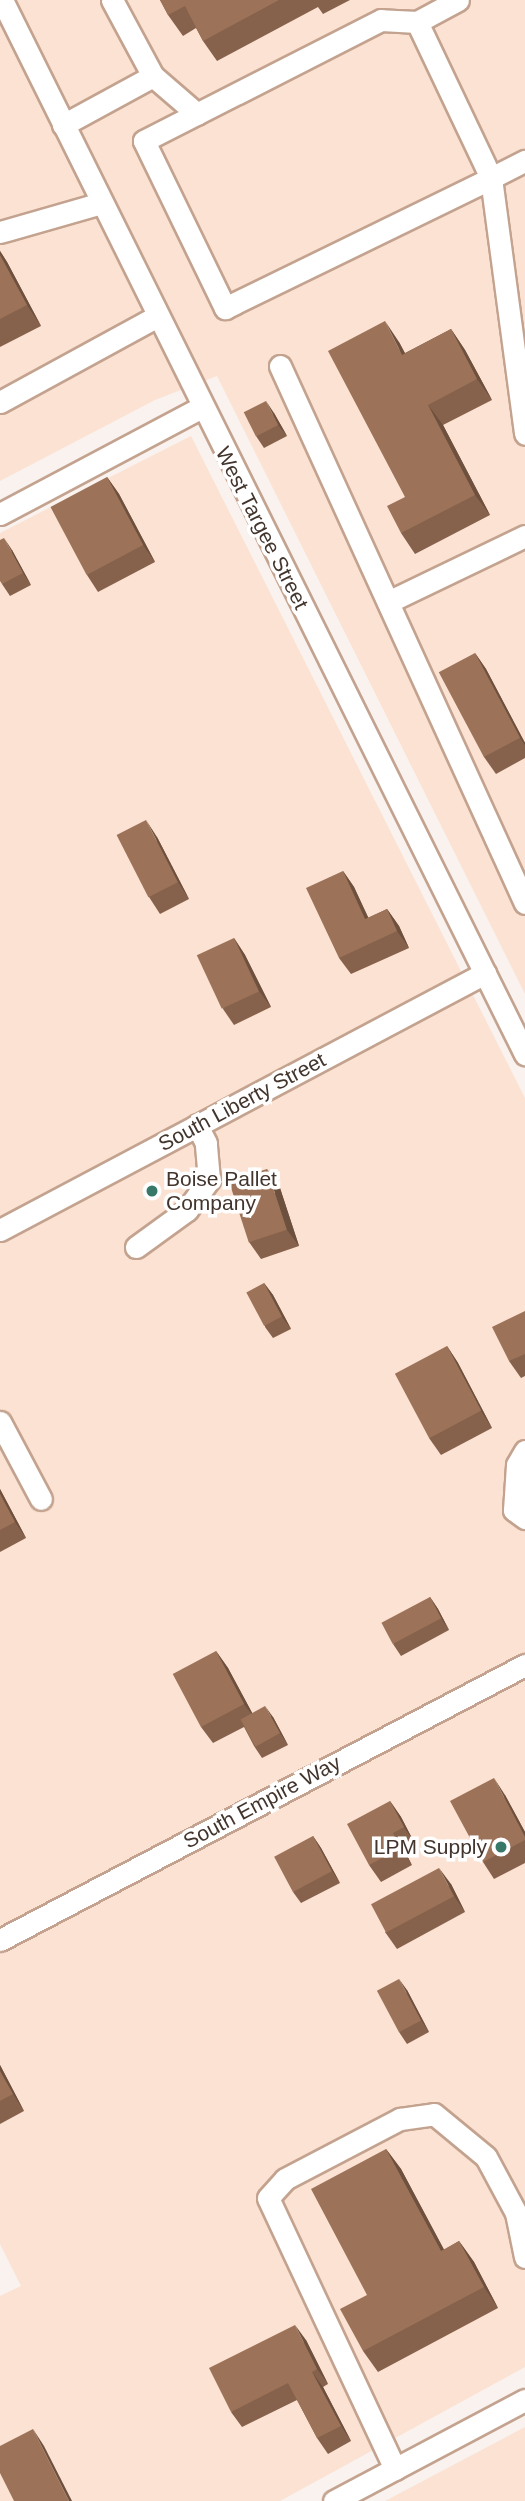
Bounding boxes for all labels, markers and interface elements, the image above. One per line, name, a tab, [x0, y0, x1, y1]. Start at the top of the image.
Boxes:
street label: West Targee Street	[210, 442, 314, 614]
street label: South Liberty Street	[154, 1047, 330, 1157]
place label: Boise Pallet Company	[166, 1166, 277, 1216]
marker: Boise Pallet Company	[144, 1183, 160, 1199]
street label: South Empire Way	[179, 1750, 345, 1854]
place label: LPM Supply	[374, 1834, 487, 1860]
marker: LPM Supply	[493, 1839, 509, 1855]

